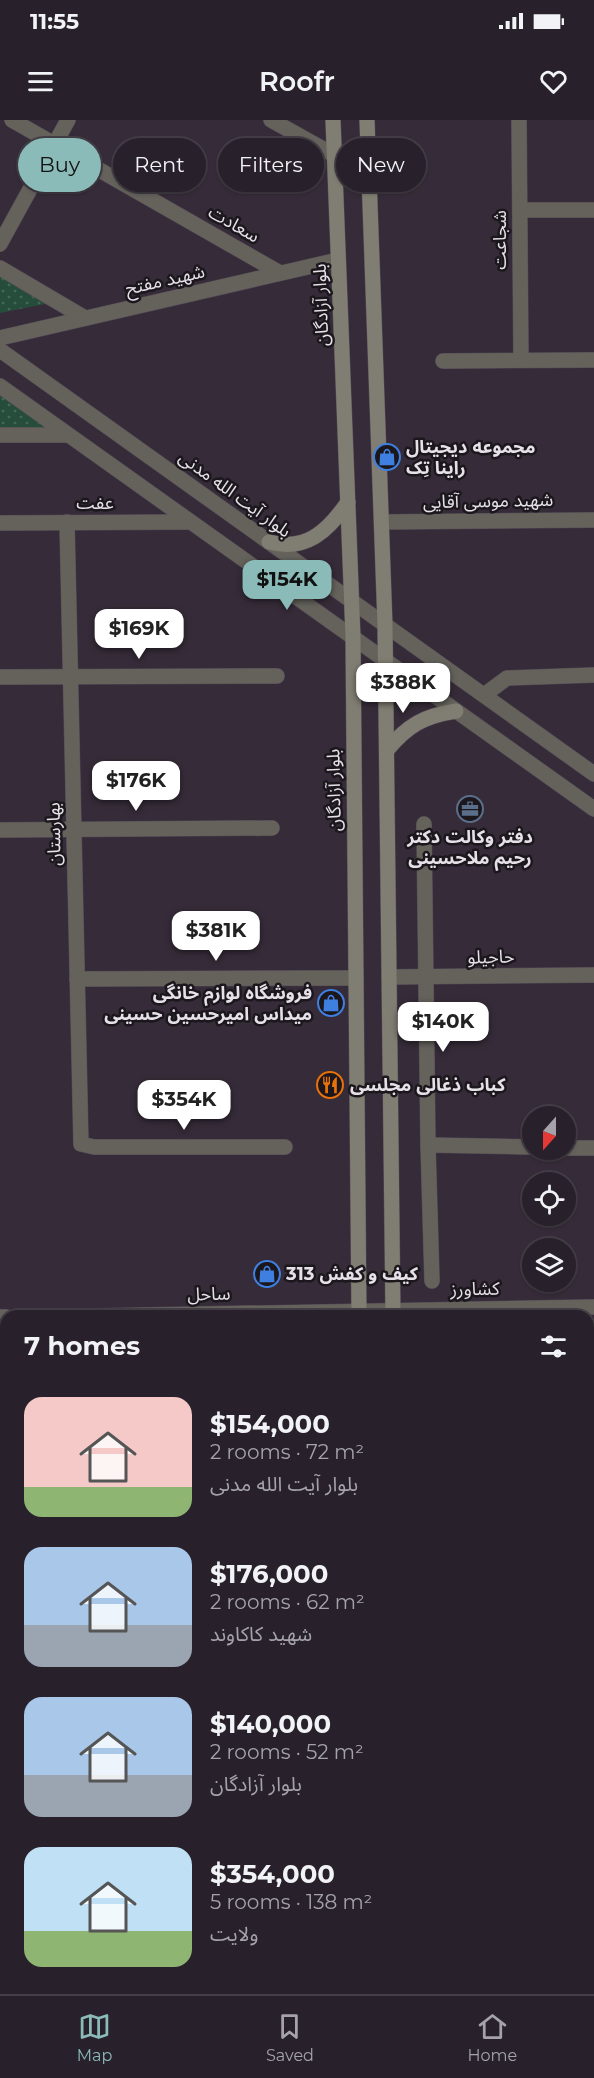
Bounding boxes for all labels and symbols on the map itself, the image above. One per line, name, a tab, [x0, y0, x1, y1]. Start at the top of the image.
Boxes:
street label: سعادت	[205, 201, 263, 247]
street label: شجاعت	[489, 210, 511, 270]
street label: شهید مفتح	[123, 260, 207, 302]
street label: بلوار آزادگان	[309, 263, 333, 347]
place label: مجموعه دیجیتال راینا تِک	[406, 436, 535, 479]
shop icon: مجموعه دیجیتال راینا تِک	[372, 442, 402, 472]
street label: بلوار آیت الله مدنی	[175, 446, 295, 542]
street label: شهید موسی آقایی	[423, 489, 553, 513]
street label: عفت	[76, 492, 114, 514]
pin: $154K	[245, 560, 329, 611]
pin: $169K	[97, 609, 181, 660]
pin: $388K	[361, 663, 445, 714]
street label: بلوار آزادگان	[322, 749, 346, 831]
pin: $176K	[94, 761, 178, 812]
office icon: دفتر وکالت دکتر رحیم ملاحسینی	[455, 794, 485, 824]
street label: بهارستان	[42, 802, 66, 866]
place label: دفتر وکالت دکتر رحیم ملاحسینی	[406, 826, 533, 871]
pin: $381K	[174, 911, 258, 962]
street label: حاجیلو	[467, 946, 515, 968]
place label: فروشگاه لوازم خانگی میداس امیرحسین حسینی	[104, 982, 312, 1025]
shop icon: فروشگاه لوازم خانگی میداس امیرحسین حسینی	[316, 988, 346, 1018]
pin: $140K	[401, 1002, 485, 1053]
restaurant icon: کباب ذغالی مجلسی	[315, 1070, 345, 1100]
place label: کباب ذغالی مجلسی	[350, 1074, 506, 1096]
pin: $354K	[142, 1080, 226, 1131]
north arrow	[522, 1106, 576, 1160]
shop icon: کیف و کفش 313	[252, 1259, 282, 1289]
place label: کیف و کفش 313	[285, 1263, 419, 1285]
street label: کشاورز	[449, 1278, 500, 1300]
street label: ساحل	[187, 1283, 231, 1305]

